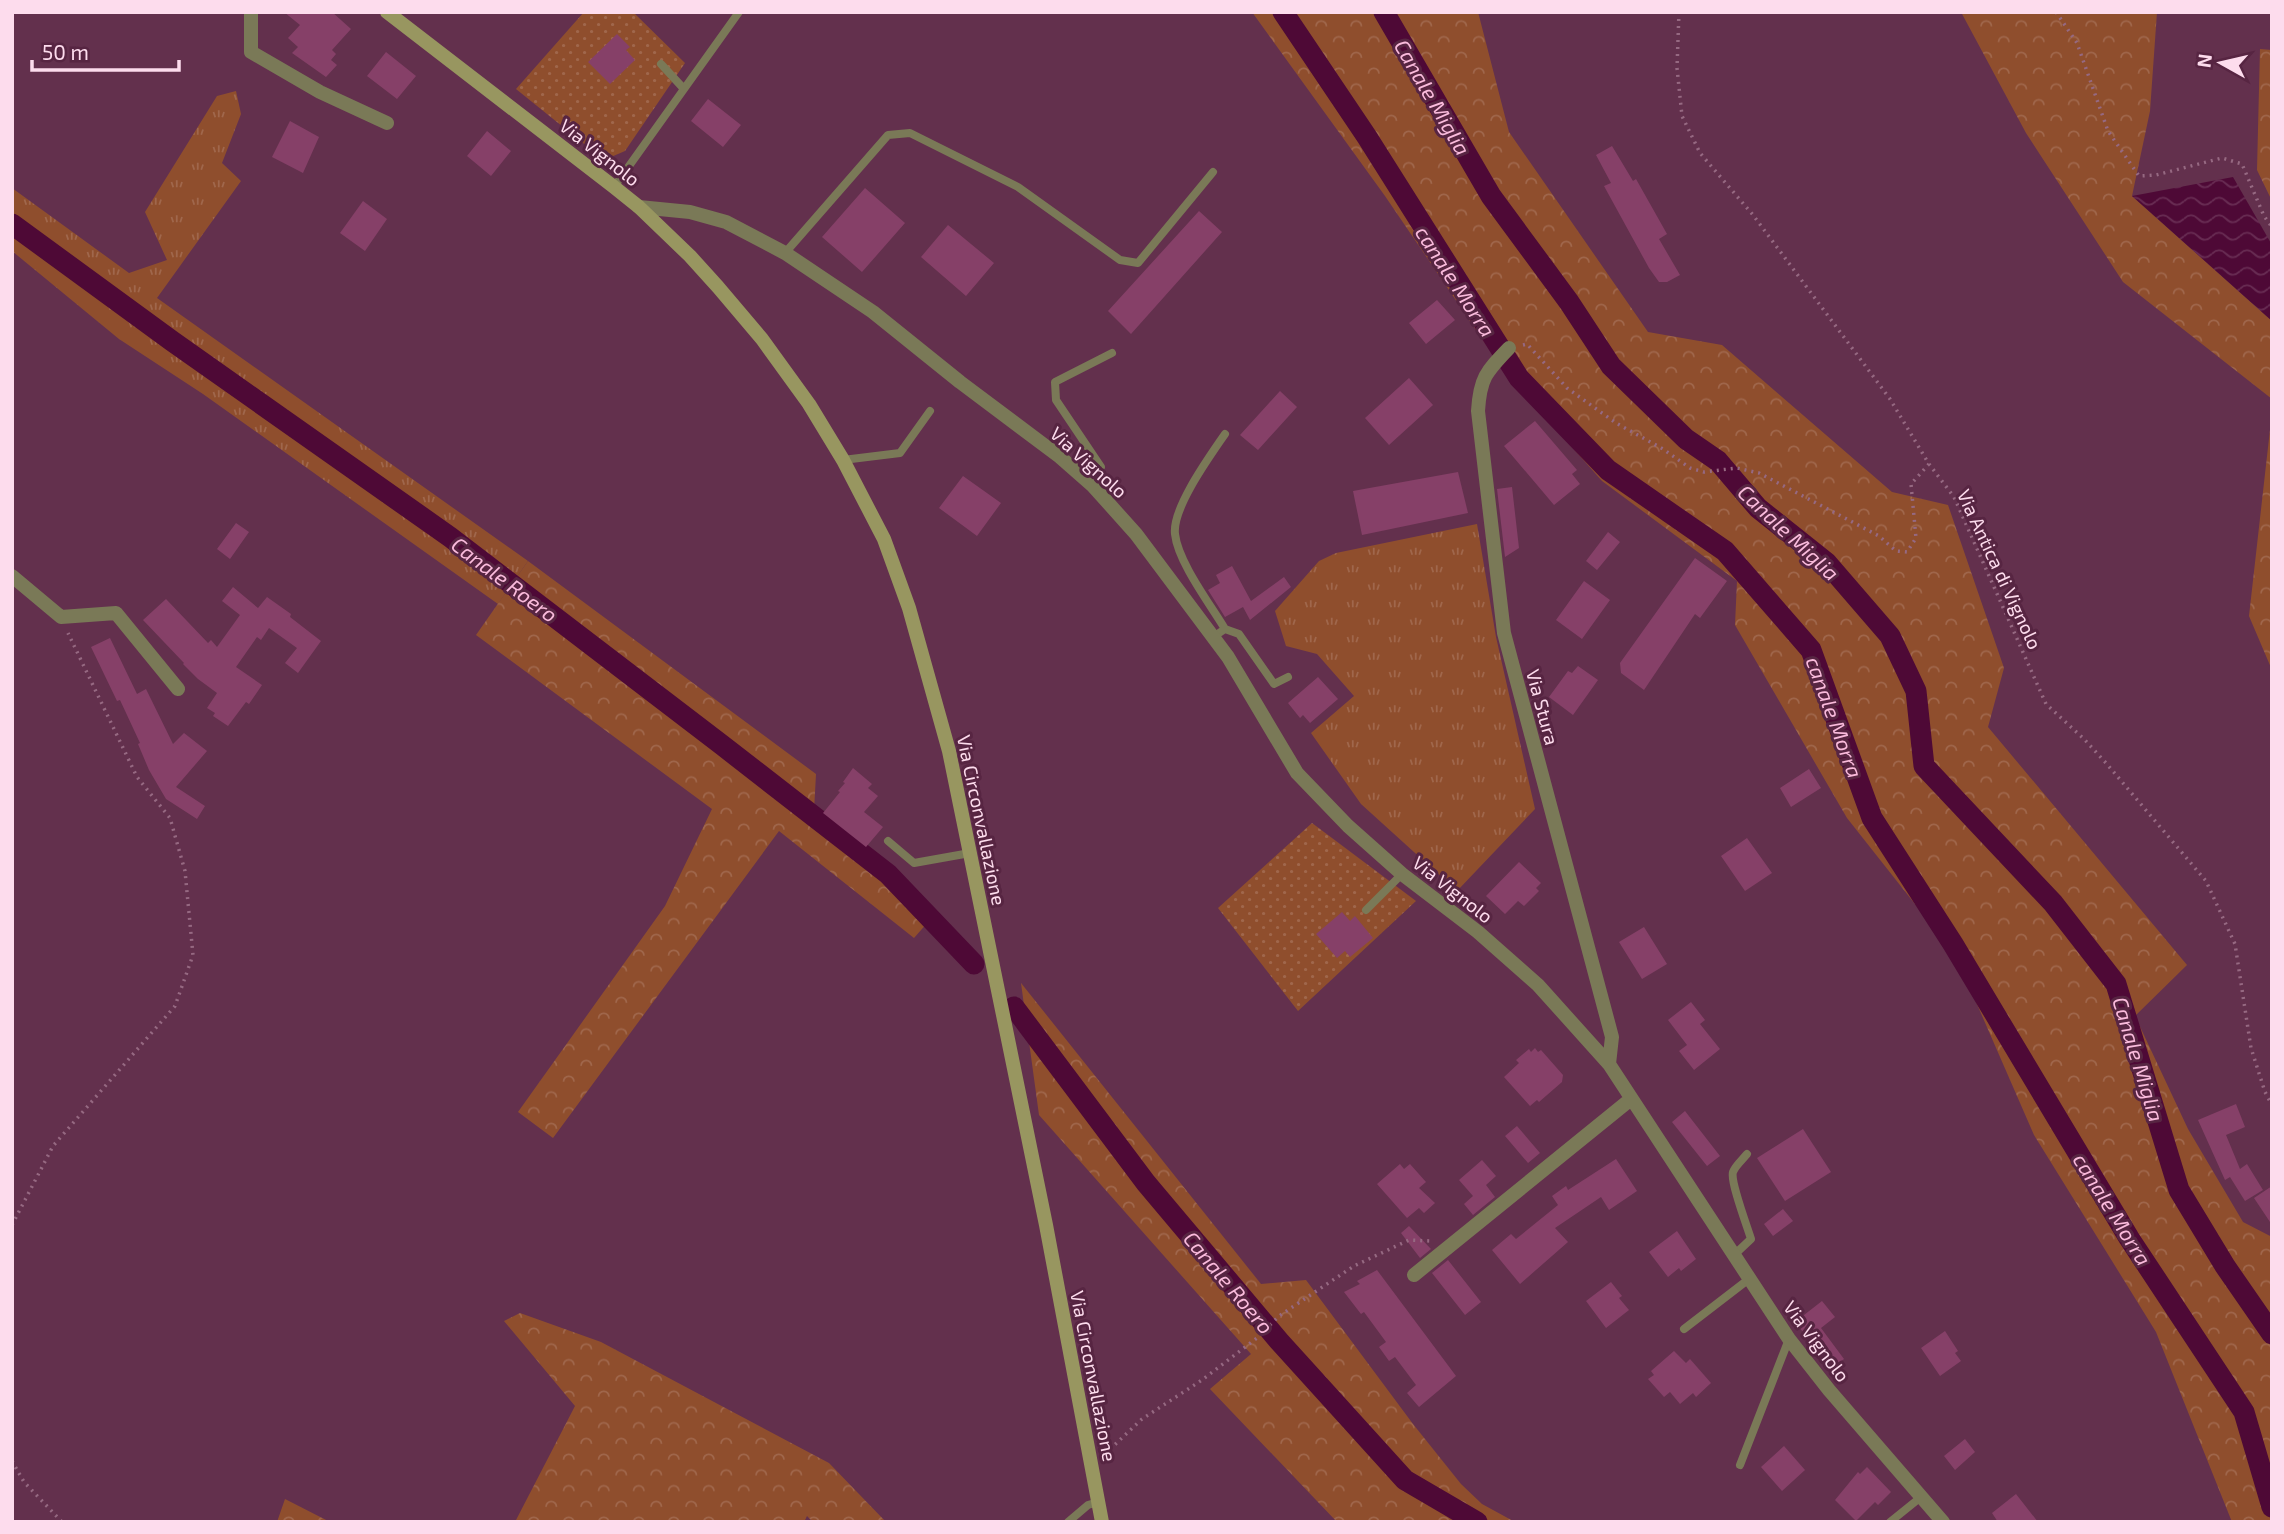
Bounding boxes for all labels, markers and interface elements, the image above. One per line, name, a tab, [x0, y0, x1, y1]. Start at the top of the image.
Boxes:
scale bar	[32, 28, 178, 72]
north arrow	[2186, 28, 2256, 98]
water label: Canale Miglia	[1390, 35, 1476, 159]
text: 50 m	[42, 39, 89, 64]
text: N	[2191, 52, 2216, 69]
street label: Via Vignolo	[555, 113, 645, 191]
water label: canale Morra	[1411, 221, 1501, 341]
street label: Via Vignolo	[1046, 421, 1132, 503]
water label: Canale Miglia	[1733, 479, 1845, 585]
street label: Via Antica di Vignolo	[1953, 485, 2047, 653]
water label: Canale Roero	[447, 531, 563, 627]
water label: canale Morra	[1802, 653, 1868, 781]
street label: Via Stura	[1522, 667, 1564, 747]
street label: Via Circonvallazione	[953, 733, 1011, 907]
street label: Via Vignolo	[1408, 850, 1498, 928]
water label: Canale Miglia	[2108, 994, 2170, 1124]
water label: canale Morra	[2069, 1148, 2157, 1270]
water label: Canale Roero	[1179, 1226, 1279, 1338]
street label: Via Circonvallazione	[1066, 1289, 1122, 1463]
street label: Via Vignolo	[1779, 1296, 1855, 1386]

